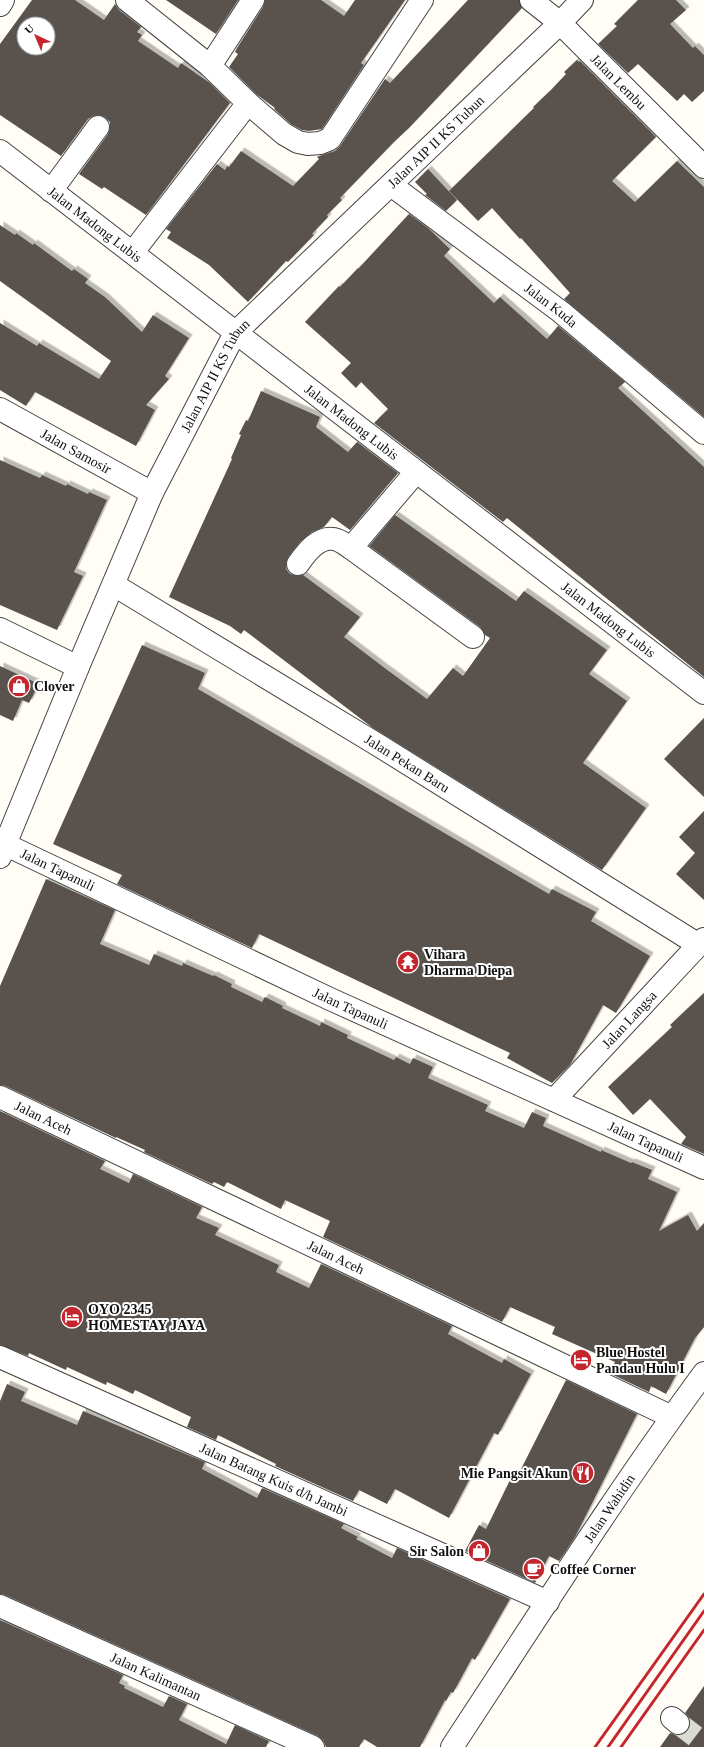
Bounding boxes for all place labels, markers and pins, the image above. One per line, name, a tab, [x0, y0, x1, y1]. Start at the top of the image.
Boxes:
shop icon: Clover	[6, 673, 32, 699]
place label: Clover	[34, 679, 74, 694]
place label: Vihara Dharma Diepa	[424, 947, 512, 978]
temple icon: Vihara Dharma Diepa	[395, 949, 421, 975]
place label: OYO 2345 HOMESTAY JAYA	[88, 1302, 206, 1333]
hotel icon: OYO 2345 HOMESTAY JAYA	[59, 1304, 85, 1330]
place label: Blue Hostel Pandau Hulu I	[596, 1345, 685, 1376]
hotel icon: Blue Hostel Pandau Hulu I	[568, 1347, 594, 1373]
restaurant icon: Mie Pangsit Akun	[570, 1460, 596, 1486]
place label: Mie Pangsit Akun	[461, 1466, 568, 1481]
shop icon: Sir Salon	[466, 1538, 492, 1564]
place label: Sir Salon	[409, 1544, 464, 1559]
cafe icon: Coffee Corner	[521, 1556, 547, 1582]
place label: Coffee Corner	[550, 1562, 636, 1577]

